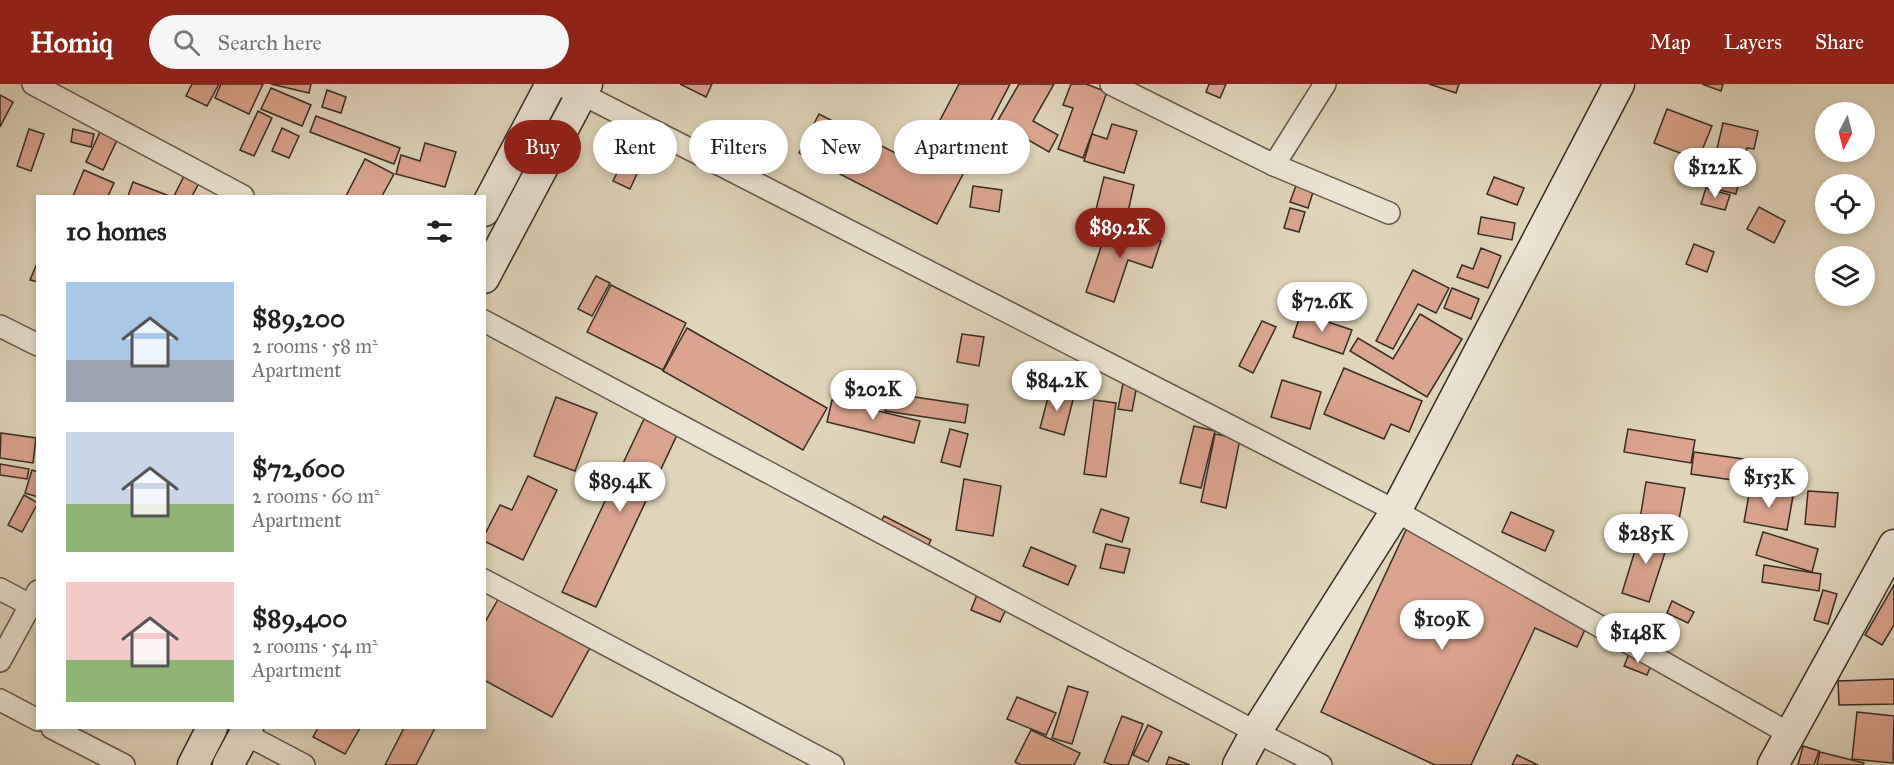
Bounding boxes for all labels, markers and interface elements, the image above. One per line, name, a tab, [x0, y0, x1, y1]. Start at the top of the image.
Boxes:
search box	[149, 15, 569, 69]
text: Homiq	[30, 25, 113, 60]
icon: search	[170, 26, 203, 59]
text: Search here	[218, 29, 322, 56]
text: Map	[1650, 29, 1691, 55]
text: Layers	[1724, 29, 1782, 55]
text: Share	[1815, 29, 1864, 55]
north arrow	[1815, 102, 1875, 162]
map controls	[1815, 102, 1875, 306]
chip: Buy	[504, 120, 581, 174]
chip: Rent	[593, 120, 677, 174]
chip: Filters	[689, 120, 788, 174]
chip: New	[800, 120, 882, 174]
chip: Apartment	[894, 120, 1030, 174]
pin: $122K	[1673, 148, 1757, 199]
text: $122K	[1688, 155, 1742, 179]
button: locate	[1815, 174, 1875, 234]
pin: $89.2K	[1071, 208, 1169, 259]
text: 10 homes	[66, 215, 167, 247]
icon: filters	[423, 215, 456, 248]
text: $89.2K	[1089, 215, 1151, 239]
button: layers	[1815, 246, 1875, 306]
pin: $72.6K	[1273, 282, 1371, 333]
text: $72.6K	[1291, 289, 1353, 313]
text: $89,200	[252, 302, 345, 334]
icon: home	[114, 306, 186, 378]
text: 2 rooms · 58 m²	[252, 334, 378, 358]
text: Apartment	[252, 358, 341, 382]
pin: $84.2K	[1008, 361, 1106, 412]
text: $84.2K	[1026, 368, 1088, 392]
pin: $202K	[831, 370, 915, 421]
text: $202K	[844, 377, 902, 401]
text: $72,600	[252, 452, 345, 484]
icon: home	[114, 456, 186, 528]
pin: $153K	[1727, 458, 1811, 509]
pin: $89.4K	[571, 462, 669, 513]
text: $153K	[1743, 465, 1795, 489]
text: $89.4K	[588, 469, 652, 493]
text: 2 rooms · 60 m²	[252, 484, 380, 508]
text: Apartment	[252, 508, 341, 532]
pin: $285K	[1604, 514, 1688, 565]
text: $285K	[1618, 521, 1674, 545]
pin: $109K	[1400, 600, 1484, 651]
text: $89,400	[252, 602, 347, 634]
icon: home	[114, 606, 186, 678]
text: $109K	[1414, 607, 1470, 631]
pin: $148K	[1596, 613, 1680, 664]
text: $148K	[1610, 620, 1666, 644]
text: 2 rooms · 54 m²	[252, 634, 378, 658]
text: Apartment	[252, 658, 341, 682]

